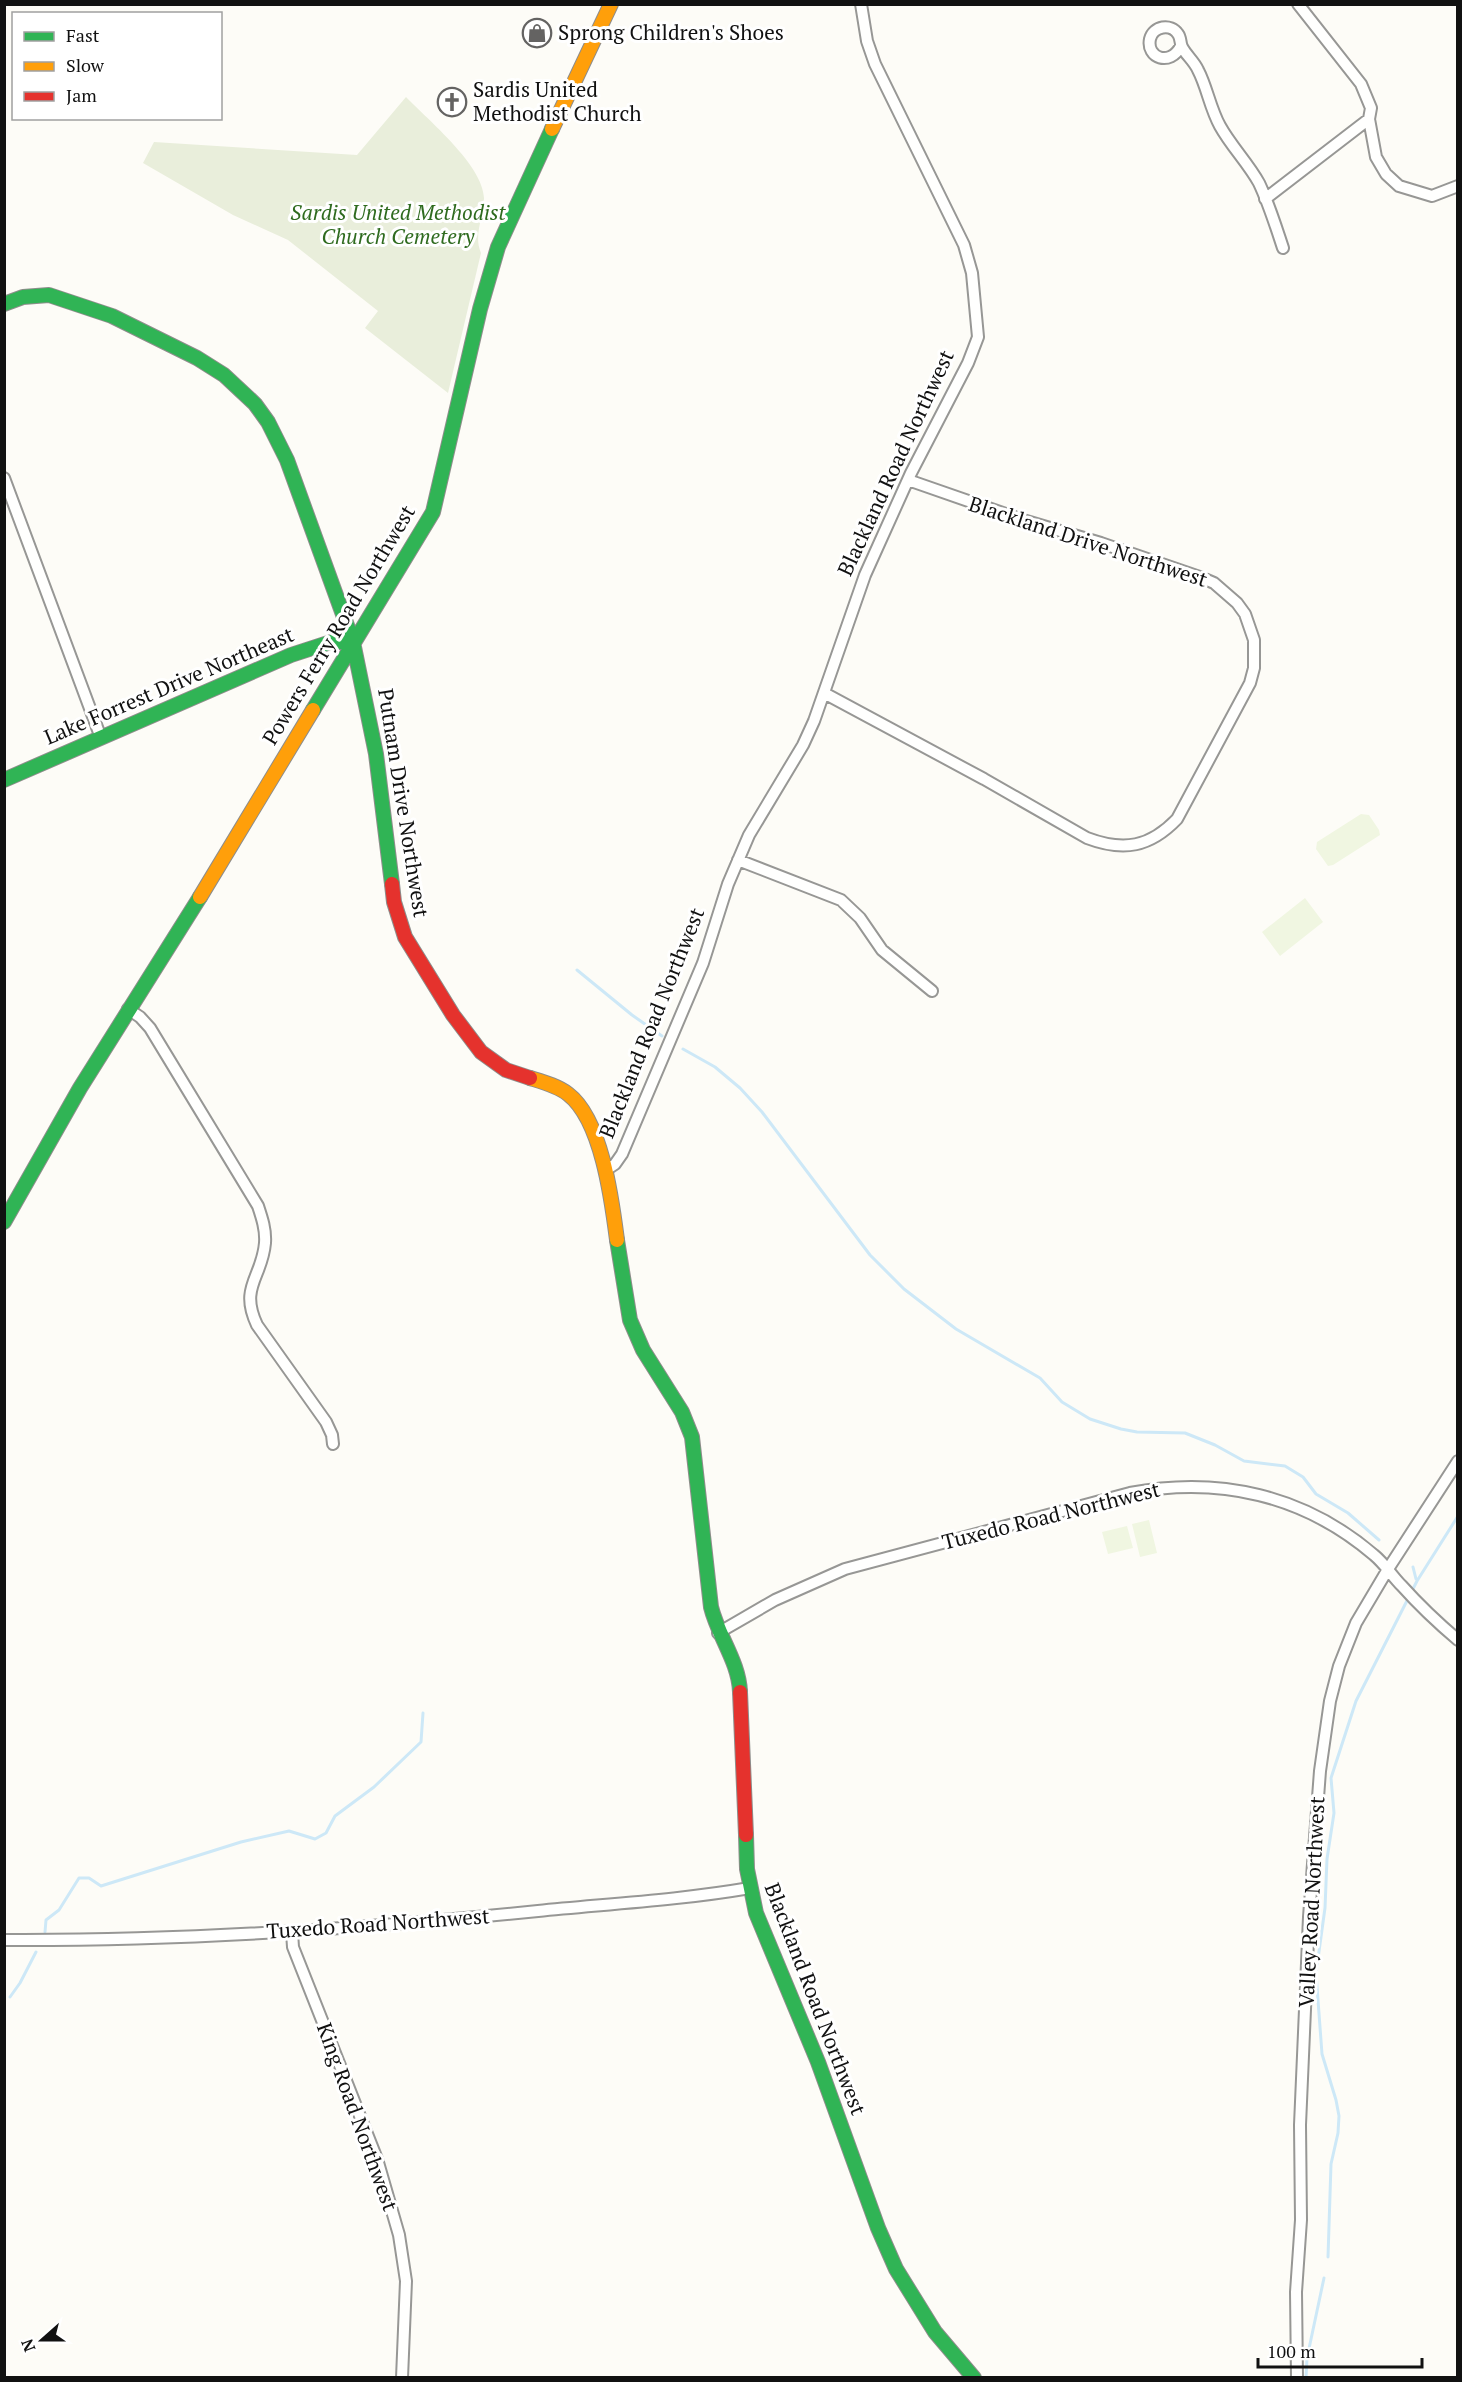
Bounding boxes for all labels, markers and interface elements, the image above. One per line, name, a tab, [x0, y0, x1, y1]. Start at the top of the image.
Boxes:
legend	[12, 12, 222, 120]
shop icon: Sprong Children's Shoes	[521, 17, 553, 49]
place label: Sprong Children's Shoes	[558, 18, 784, 46]
text: Fast	[66, 23, 100, 47]
text: Slow	[66, 53, 105, 77]
place label: Sardis United Methodist Church	[473, 75, 642, 127]
text: Jam	[66, 83, 97, 107]
church icon: Sardis United Methodist Church	[436, 86, 468, 118]
park label: Sardis United Methodist Church Cemetery	[290, 198, 507, 250]
street label: Blackland Road Northwest	[830, 345, 960, 580]
street label: Blackland Drive Northwest	[965, 489, 1211, 593]
street label: Powers Ferry Road Northwest	[255, 499, 421, 750]
street label: Lake Forrest Drive Northeast	[40, 620, 298, 750]
street label: Putnam Drive Northwest	[372, 686, 436, 920]
street label: Blackland Road Northwest	[592, 903, 710, 1142]
street label: Tuxedo Road Northwest	[939, 1474, 1163, 1556]
street label: Valley Road Northwest	[1291, 1795, 1331, 2008]
street label: Blackland Road Northwest	[759, 1879, 873, 2119]
street label: Tuxedo Road Northwest	[265, 1901, 491, 1945]
street label: King Road Northwest	[311, 2019, 405, 2215]
north arrow	[12, 2310, 72, 2370]
scale bar	[1258, 2331, 1422, 2369]
text: N	[16, 2336, 40, 2355]
text: 100 m	[1267, 2339, 1316, 2363]

